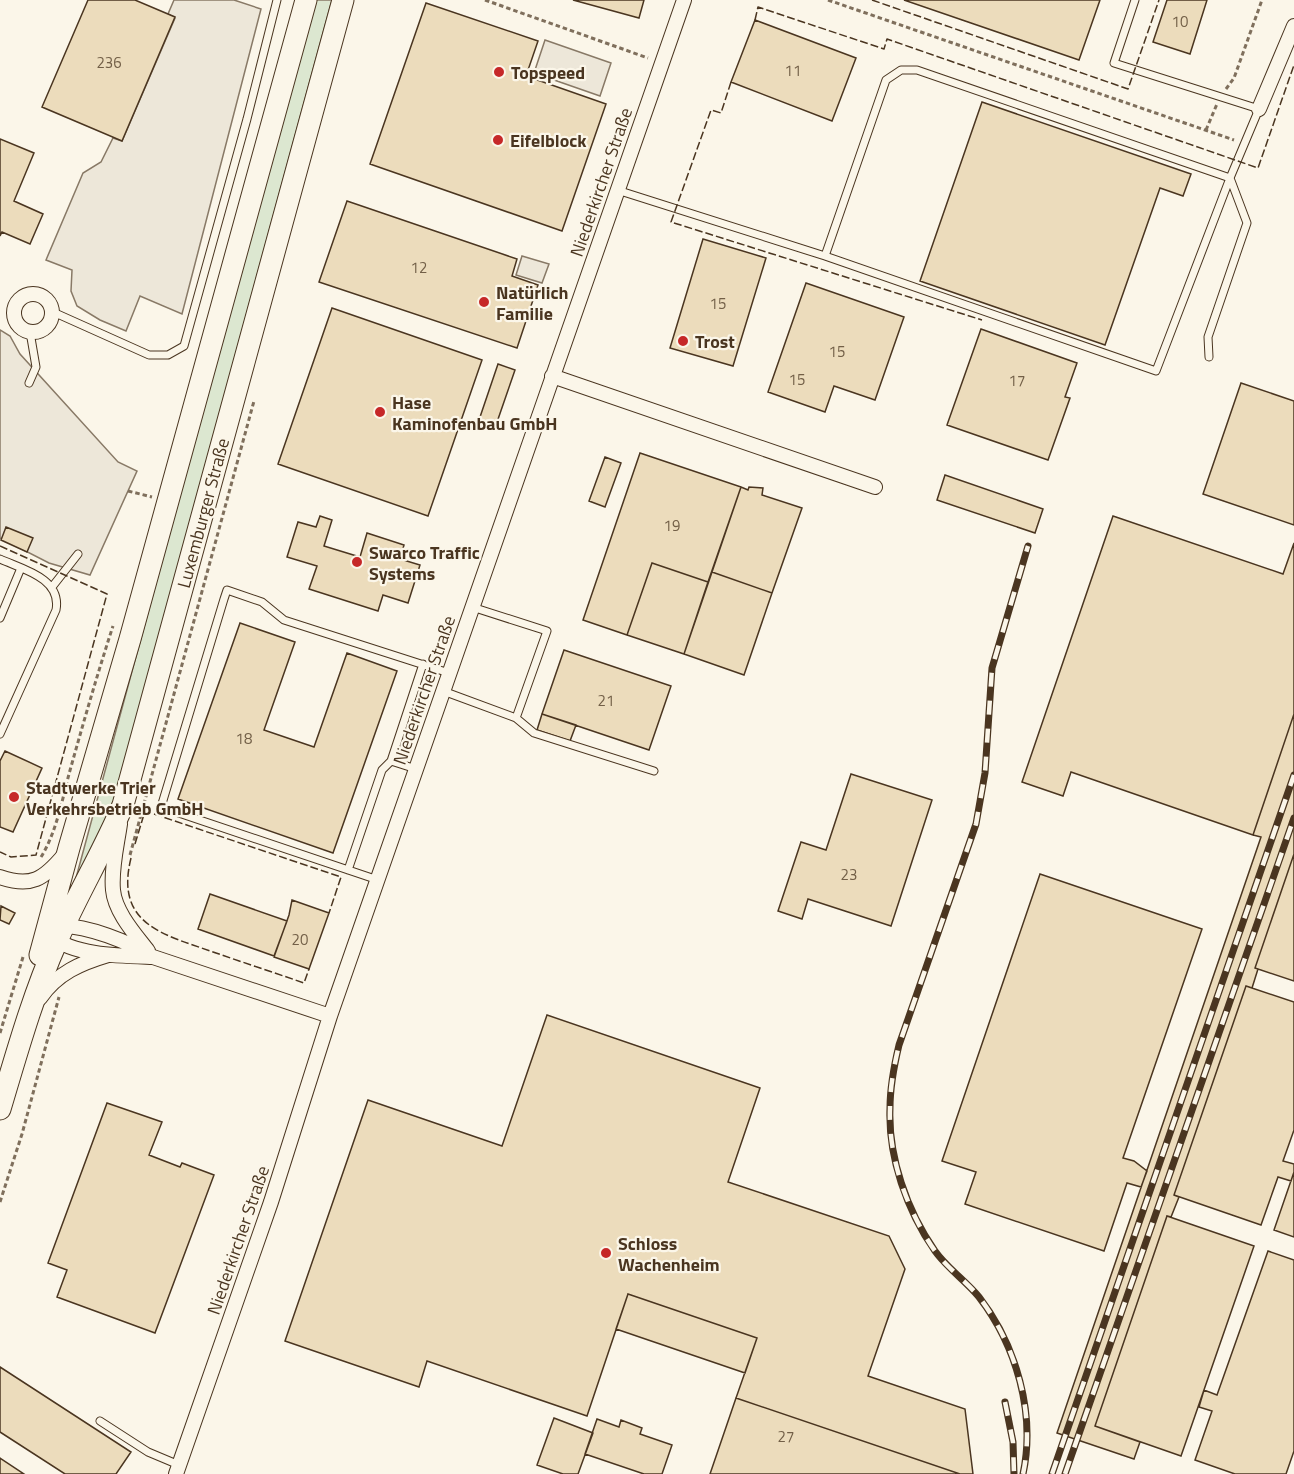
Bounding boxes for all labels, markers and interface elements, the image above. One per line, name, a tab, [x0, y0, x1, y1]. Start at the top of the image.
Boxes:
house number: 10	[1172, 10, 1188, 33]
house number: 236	[96, 51, 122, 74]
place label: Topspeed	[511, 59, 585, 86]
house number: 11	[785, 59, 801, 82]
marker: Topspeed	[492, 65, 506, 79]
street label: Niederkircher Straße	[563, 104, 639, 260]
place label: Eifelblock	[510, 127, 587, 154]
marker: Eifelblock	[491, 133, 505, 147]
house number: 12	[411, 256, 427, 279]
place label: Natürlich Familie	[496, 279, 568, 327]
house number: 15	[710, 292, 726, 315]
marker: Natürlich Familie	[477, 295, 491, 309]
place label: Trost	[695, 328, 735, 355]
marker: Trost	[676, 334, 690, 348]
house number: 15	[829, 340, 845, 363]
house number: 15	[789, 368, 805, 391]
house number: 17	[1009, 369, 1025, 392]
place label: Hase Kaminofenbau GmbH	[392, 389, 557, 437]
marker: Hase Kaminofenbau GmbH	[373, 405, 387, 419]
street label: Luxemburger Straße	[170, 435, 236, 591]
house number: 19	[664, 514, 680, 537]
place label: Swarco Traffic Systems	[369, 539, 480, 587]
marker: Swarco Traffic Systems	[350, 555, 364, 569]
street label: Niederkircher Straße	[386, 612, 462, 768]
house number: 21	[598, 689, 614, 712]
house number: 18	[236, 727, 252, 750]
place label: Stadtwerke Trier Verkehrsbetrieb GmbH	[26, 774, 203, 822]
marker: Stadtwerke Trier Verkehrsbetrieb GmbH	[7, 790, 21, 804]
house number: 23	[841, 863, 857, 886]
house number: 20	[292, 928, 308, 951]
street label: Niederkircher Straße	[200, 1162, 276, 1318]
place label: Schloss Wachenheim	[618, 1230, 720, 1278]
marker: Schloss Wachenheim	[599, 1246, 613, 1260]
house number: 27	[778, 1425, 794, 1448]

